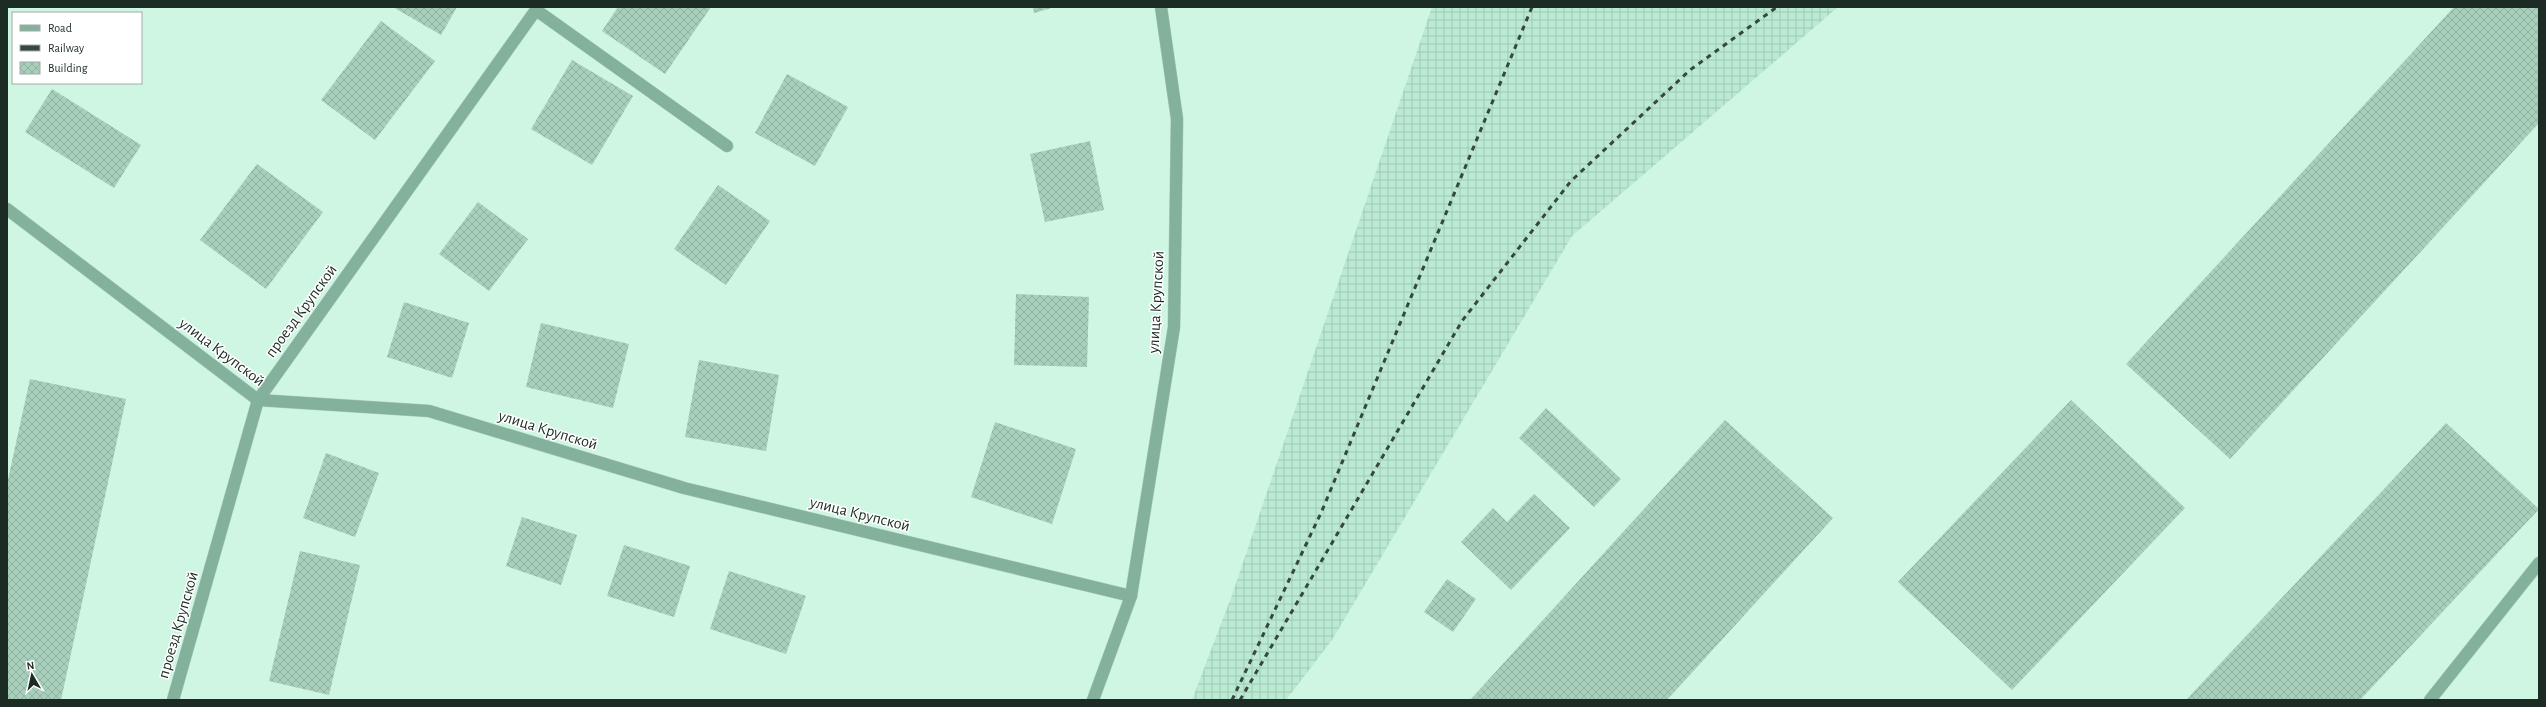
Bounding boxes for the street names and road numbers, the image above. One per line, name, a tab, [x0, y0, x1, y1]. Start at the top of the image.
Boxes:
street label: улица Крупской	[1145, 250, 1168, 355]
street label: проезд Крупской	[262, 262, 341, 361]
street label: улица Крупской	[175, 314, 268, 390]
street label: улица Крупской	[495, 407, 599, 454]
street label: улица Крупской	[807, 494, 912, 535]
street label: проезд Крупской	[155, 570, 202, 681]

